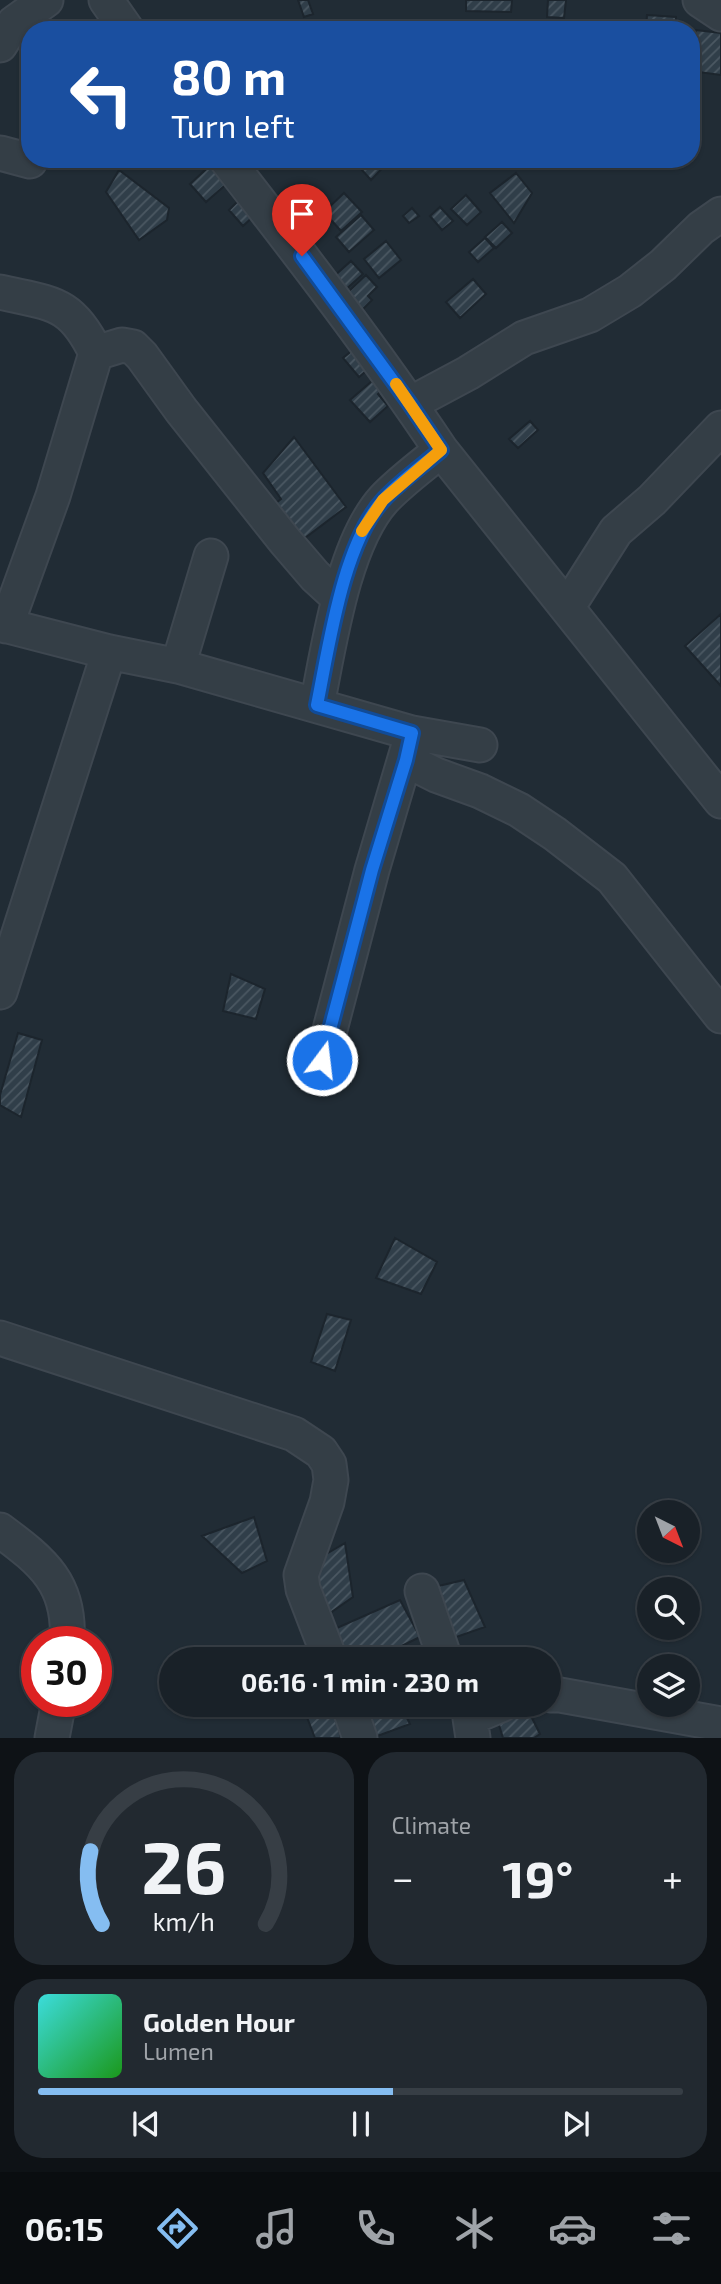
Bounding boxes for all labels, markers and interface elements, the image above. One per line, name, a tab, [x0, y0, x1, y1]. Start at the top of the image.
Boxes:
text: 80 m	[171, 46, 286, 105]
icon: left	[56, 49, 147, 140]
text: Turn left	[171, 106, 295, 144]
pin	[272, 184, 332, 256]
icon: arrive	[283, 195, 321, 233]
position arrow	[285, 1023, 359, 1097]
north arrow	[637, 1500, 700, 1563]
map controls	[637, 1500, 700, 1717]
button: search	[637, 1577, 700, 1640]
speed limit sign: 30	[21, 1626, 112, 1717]
button: layers	[637, 1654, 700, 1717]
text: 06:16 · 1 min · 230 m	[241, 1666, 479, 1697]
text: Climate	[392, 1811, 471, 1839]
text: 26	[141, 1822, 226, 1910]
text: 19°	[502, 1846, 573, 1908]
text: −	[392, 1854, 414, 1900]
text: +	[662, 1854, 683, 1900]
text: km/h	[153, 1906, 215, 1936]
text: Golden Hour	[143, 2006, 295, 2037]
text: Lumen	[143, 2037, 214, 2065]
icon: previous	[127, 2105, 165, 2143]
icon: pause	[342, 2105, 380, 2143]
icon: next	[557, 2105, 595, 2143]
icon: directions	[153, 2204, 202, 2253]
icon: music	[252, 2204, 301, 2253]
icon: phone	[351, 2204, 400, 2253]
icon: climate	[450, 2204, 499, 2253]
icon: car	[548, 2204, 597, 2253]
icon: filters	[647, 2204, 696, 2253]
text: 06:15	[25, 2209, 104, 2247]

